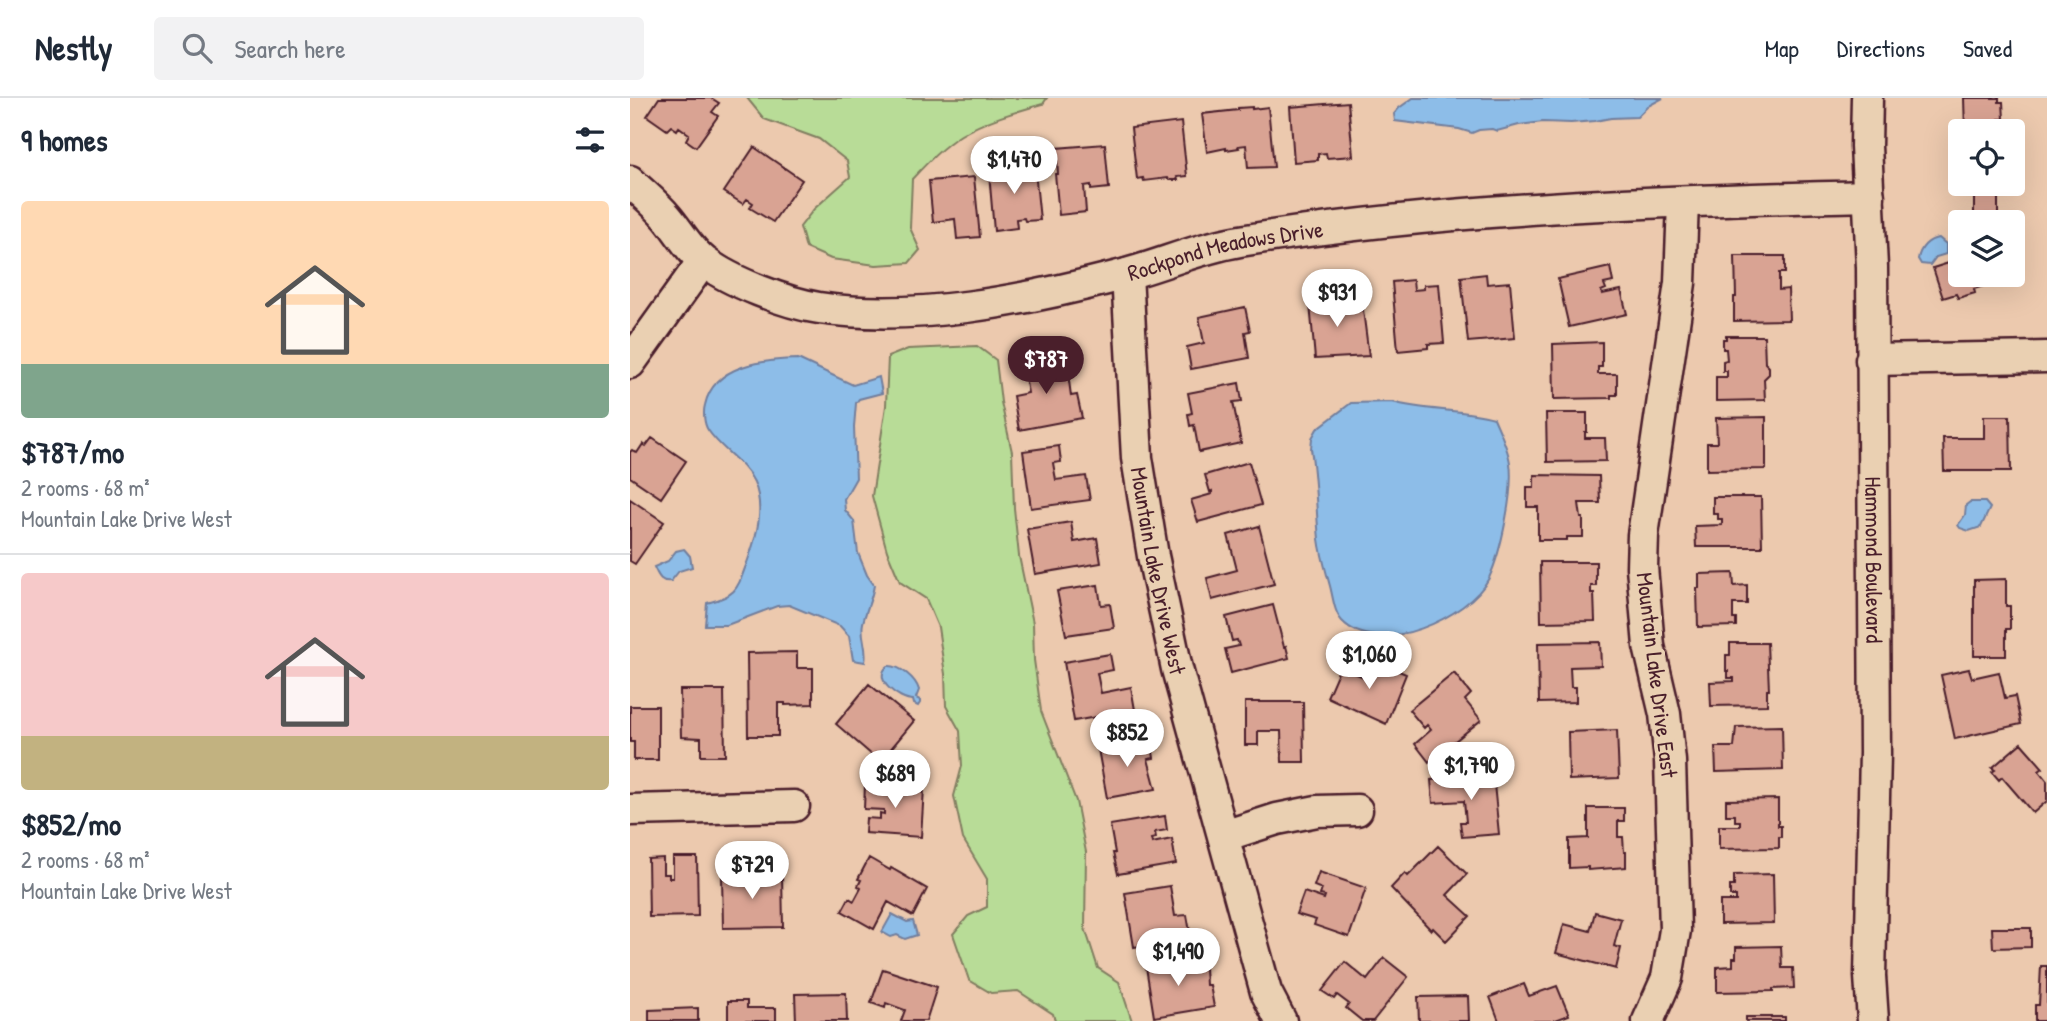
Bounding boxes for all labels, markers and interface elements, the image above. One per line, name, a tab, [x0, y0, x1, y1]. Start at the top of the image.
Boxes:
search box	[154, 17, 644, 80]
text: Nestly	[35, 26, 112, 70]
icon: search	[178, 29, 216, 67]
text: Search here	[234, 31, 346, 66]
text: Map	[1765, 32, 1799, 64]
text: Directions	[1837, 32, 1925, 64]
text: Saved	[1963, 32, 2012, 64]
map controls	[1948, 119, 2025, 287]
button: locate	[1948, 119, 2025, 196]
text: 9 homes	[21, 120, 108, 160]
icon: filters	[571, 121, 609, 159]
pin: $1,470	[957, 136, 1071, 196]
text: $1,470	[987, 143, 1041, 174]
button: layers	[1948, 210, 2025, 287]
street label: Rockpond Meadows Drive	[1124, 213, 1325, 288]
icon: home	[252, 247, 378, 373]
pin: $931	[1296, 270, 1378, 329]
text: $931	[1318, 276, 1356, 307]
pin: $787	[1005, 336, 1087, 396]
text: $787	[1024, 343, 1068, 374]
text: $787/mo	[21, 432, 124, 472]
street label: Mountain Lake Drive West	[1124, 465, 1194, 679]
text: 2 rooms · 68 m²	[21, 472, 149, 503]
street label: Hammond Boulevard	[1858, 476, 1890, 643]
text: Mountain Lake Drive West	[21, 503, 232, 534]
street label: Mountain Lake Drive East	[1630, 571, 1686, 780]
icon: home	[252, 619, 378, 745]
pin: $1,060	[1312, 632, 1426, 691]
text: $1,060	[1342, 638, 1396, 669]
pin: $852	[1086, 710, 1168, 769]
text: $852	[1106, 716, 1148, 747]
pin: $1,790	[1414, 742, 1528, 802]
text: $1,790	[1444, 749, 1498, 780]
pin: $689	[854, 750, 936, 810]
text: $689	[875, 757, 915, 788]
text: $852/mo	[21, 804, 121, 844]
pin: $729	[711, 842, 793, 901]
text: 2 rooms · 68 m²	[21, 844, 149, 875]
text: $729	[731, 848, 773, 879]
text: Mountain Lake Drive West	[21, 875, 232, 906]
pin: $1,490	[1121, 928, 1235, 988]
text: $1,490	[1152, 935, 1204, 966]

